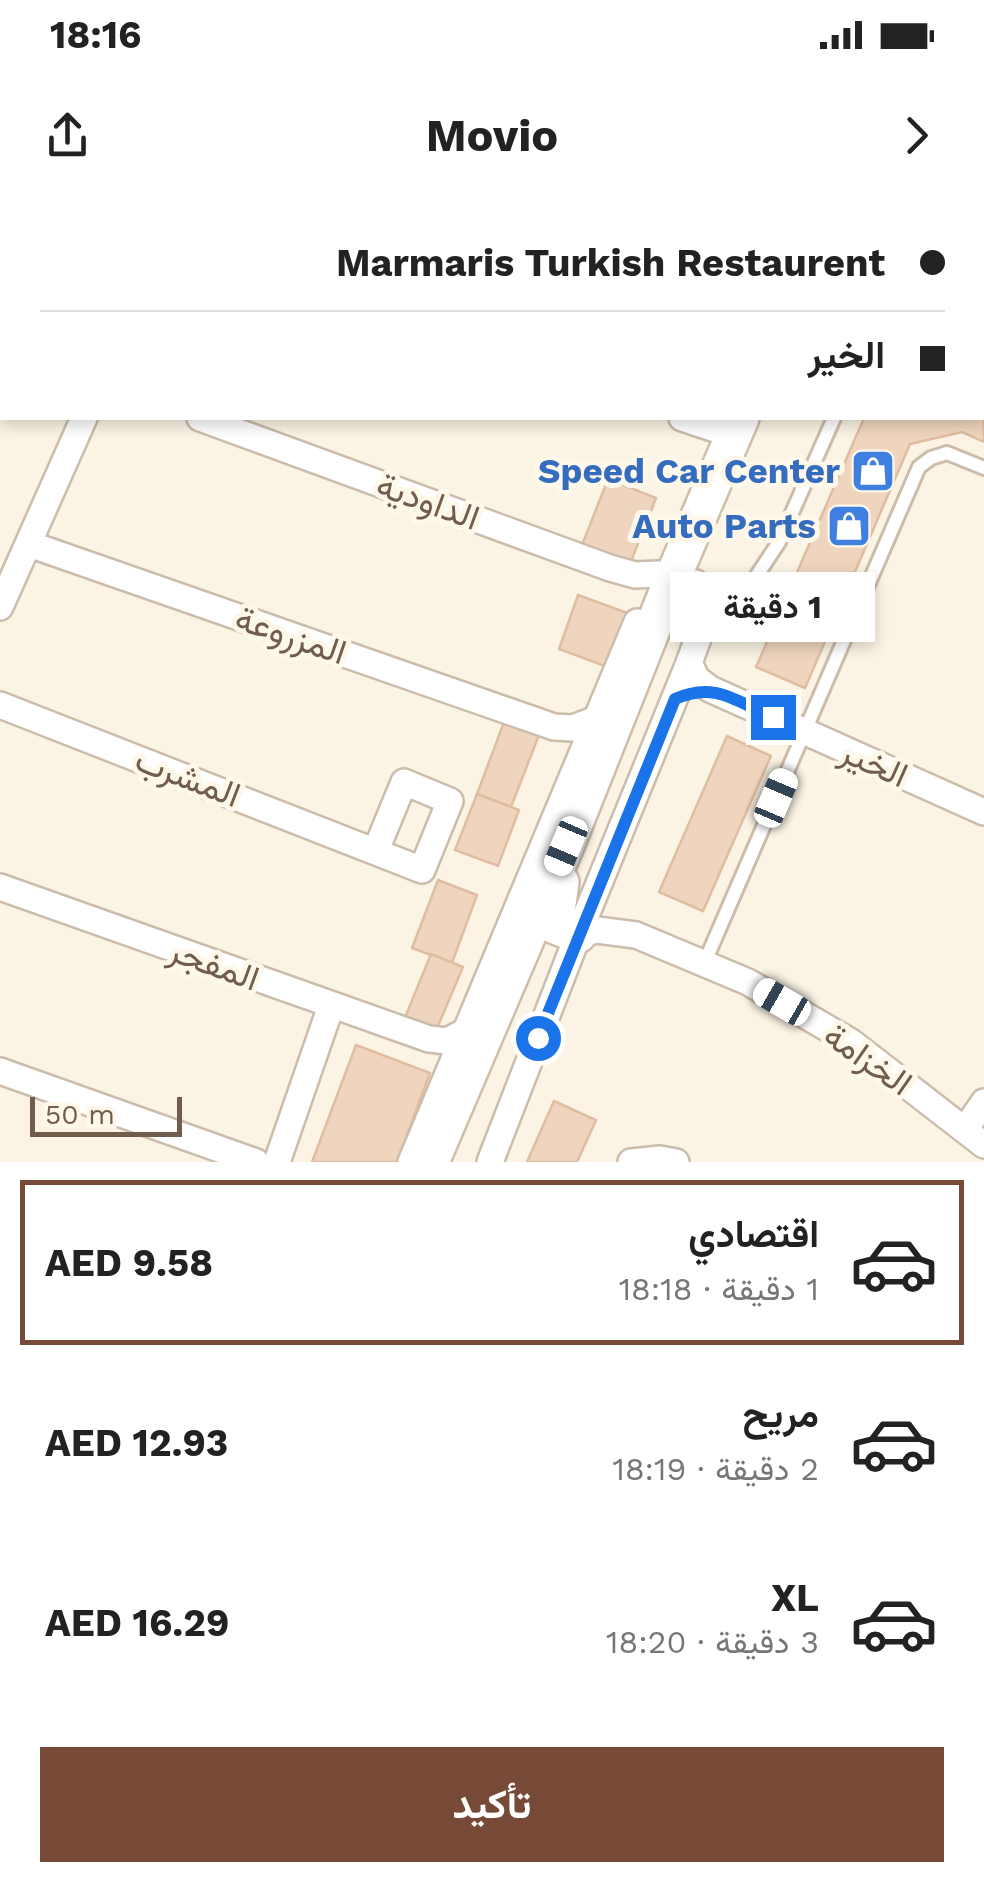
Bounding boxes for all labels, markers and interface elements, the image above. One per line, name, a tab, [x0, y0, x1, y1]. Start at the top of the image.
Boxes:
text: 18:16	[50, 13, 141, 57]
icon: share	[40, 108, 95, 163]
icon: forward	[889, 108, 944, 163]
text: Movio	[426, 109, 558, 162]
text: Marmaris Turkish Restaurent	[336, 241, 885, 285]
text: الخير	[808, 333, 885, 377]
shop icon: Speed Car Center	[850, 448, 896, 494]
place label: Speed Car Center	[538, 450, 840, 492]
street label: الداودية	[371, 463, 485, 540]
shop icon: Auto Parts	[826, 503, 872, 549]
place label: Auto Parts	[632, 505, 816, 547]
callout: 1 دقيقة	[670, 572, 876, 642]
text: 1 دقيقة	[723, 588, 822, 626]
street label: المزروعة	[230, 596, 352, 674]
route end	[751, 695, 796, 740]
street label: الخير	[832, 729, 914, 797]
street label: المشرب	[129, 738, 247, 817]
car	[750, 765, 802, 831]
car	[540, 813, 592, 879]
street label: المفجر	[162, 928, 265, 1001]
car	[749, 974, 815, 1030]
street label: الخزامة	[815, 1014, 920, 1105]
route start	[516, 1016, 561, 1061]
scale bar	[30, 1092, 182, 1136]
text: 50 m	[45, 1098, 115, 1131]
text: اقتصادي	[688, 1212, 819, 1256]
icon: car	[849, 1218, 939, 1308]
text: AED 9.58	[45, 1241, 213, 1285]
text: 1 دقيقة · 18:18	[619, 1270, 819, 1308]
text: مريح	[743, 1392, 819, 1436]
icon: car	[849, 1398, 939, 1488]
text: AED 12.93	[45, 1421, 228, 1465]
text: 2 دقيقة · 18:19	[612, 1450, 819, 1488]
text: XL	[771, 1576, 819, 1620]
icon: car	[849, 1578, 939, 1668]
text: AED 16.29	[45, 1601, 229, 1645]
text: 3 دقيقة · 18:20	[606, 1623, 819, 1661]
button: تأكيد	[40, 1747, 944, 1862]

